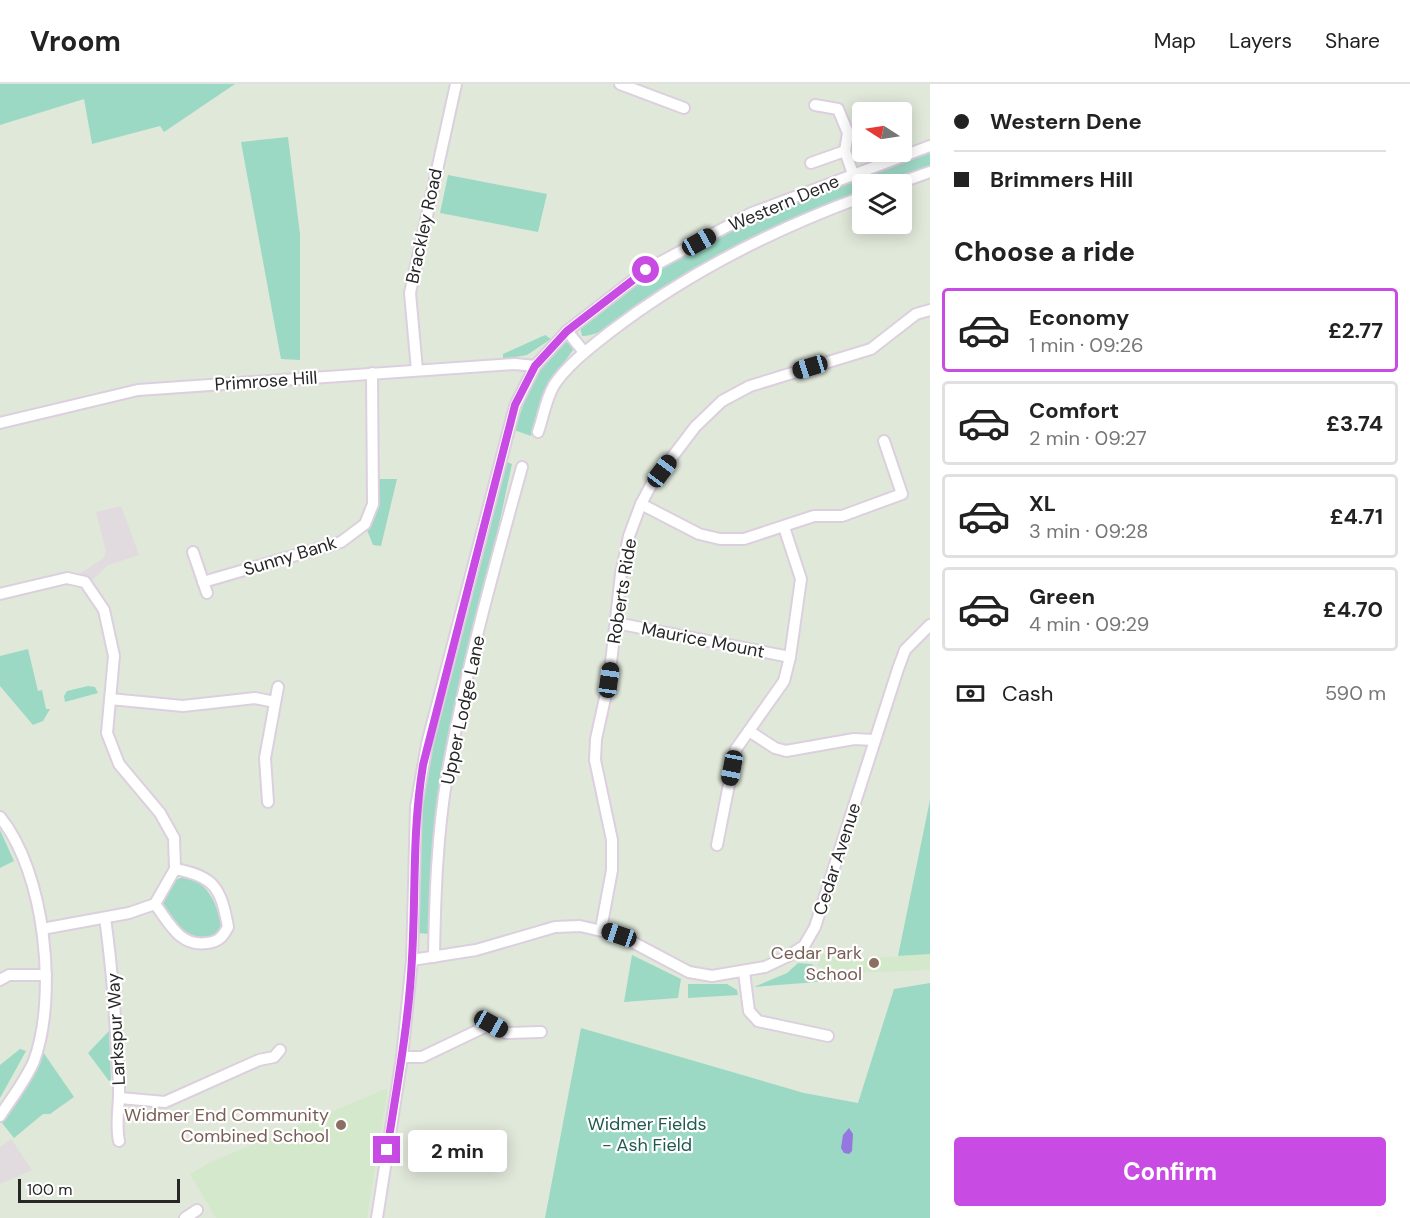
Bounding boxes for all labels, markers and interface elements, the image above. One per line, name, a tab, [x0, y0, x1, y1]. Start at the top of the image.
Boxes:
text: Vroom	[30, 23, 121, 60]
text: Map	[1154, 27, 1196, 55]
text: Layers	[1229, 27, 1292, 55]
text: Share	[1325, 27, 1380, 55]
north arrow	[852, 102, 912, 162]
map controls	[852, 102, 912, 234]
text: Western Dene	[990, 107, 1142, 136]
text: Brimmers Hill	[990, 165, 1133, 194]
street label: Brackley Road	[400, 166, 448, 286]
street label: Western Dene	[725, 169, 843, 237]
button: layers	[852, 174, 912, 234]
car	[679, 225, 719, 259]
text: Choose a ride	[954, 234, 1135, 269]
route start	[632, 256, 659, 283]
icon: car	[957, 303, 1011, 357]
text: Economy	[1029, 303, 1129, 332]
text: £2.77	[1328, 316, 1383, 345]
text: 1 min · 09:26	[1029, 332, 1144, 358]
car	[790, 353, 830, 381]
street label: Primrose Hill	[214, 365, 318, 397]
icon: car	[957, 396, 1011, 450]
text: Comfort	[1029, 396, 1119, 425]
text: £3.74	[1326, 409, 1383, 438]
text: 2 min · 09:27	[1029, 425, 1147, 451]
car	[644, 451, 680, 491]
icon: car	[957, 489, 1011, 543]
text: XL	[1029, 489, 1056, 518]
text: £4.71	[1330, 502, 1383, 531]
text: 3 min · 09:28	[1029, 518, 1148, 544]
street label: Sunny Bank	[241, 530, 339, 582]
street label: Roberts Ride	[602, 537, 642, 645]
icon: car	[957, 582, 1011, 636]
text: Green	[1029, 582, 1095, 611]
text: £4.70	[1323, 595, 1383, 624]
text: 4 min · 09:29	[1029, 611, 1149, 637]
street label: Maurice Mount	[639, 616, 767, 664]
street label: Upper Lodge Lane	[436, 633, 490, 787]
car	[598, 661, 620, 699]
icon: cash	[954, 677, 987, 710]
text: Cash	[1002, 679, 1053, 708]
text: 590 m	[1325, 680, 1386, 706]
car	[720, 749, 744, 787]
street label: Cedar Avenue	[808, 800, 866, 918]
car	[599, 921, 639, 949]
place label: Cedar Park School	[771, 941, 862, 986]
marker: Cedar Park School	[867, 956, 881, 970]
street label: Larkspur Way	[101, 972, 131, 1086]
car	[471, 1007, 511, 1041]
place label: Widmer End Community Combined School	[124, 1103, 329, 1148]
park label: Widmer Fields - Ash Field	[587, 1112, 707, 1157]
marker: Widmer End Community Combined School	[334, 1118, 348, 1132]
callout: 2 min	[408, 1129, 507, 1171]
route end	[373, 1136, 400, 1163]
button: Confirm	[954, 1137, 1386, 1206]
text: 2 min	[431, 1138, 484, 1164]
scale bar	[18, 1176, 180, 1204]
text: 100 m	[27, 1179, 72, 1200]

